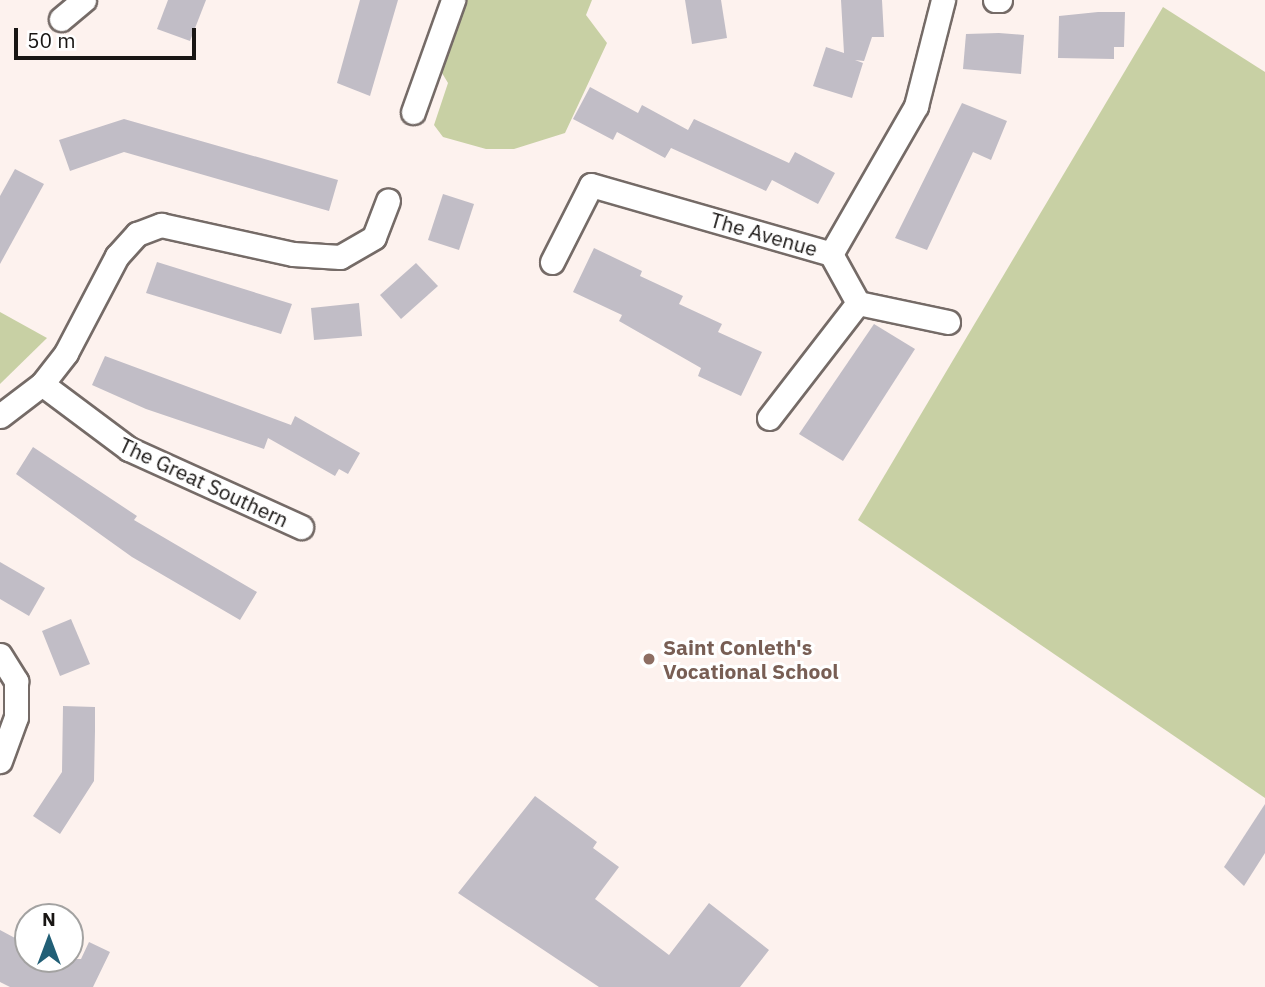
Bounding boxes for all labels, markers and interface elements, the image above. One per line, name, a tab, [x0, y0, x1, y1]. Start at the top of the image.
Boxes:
scale bar	[18, 14, 200, 58]
text: 50 m	[27, 26, 76, 54]
street label: The Avenue	[707, 207, 821, 261]
street label: The Great Southern	[115, 432, 293, 532]
place label: Saint Conleth's Vocational School	[663, 634, 839, 684]
marker: Saint Conleth's Vocational School	[641, 651, 657, 667]
north arrow	[14, 903, 84, 973]
text: N	[42, 907, 56, 931]

